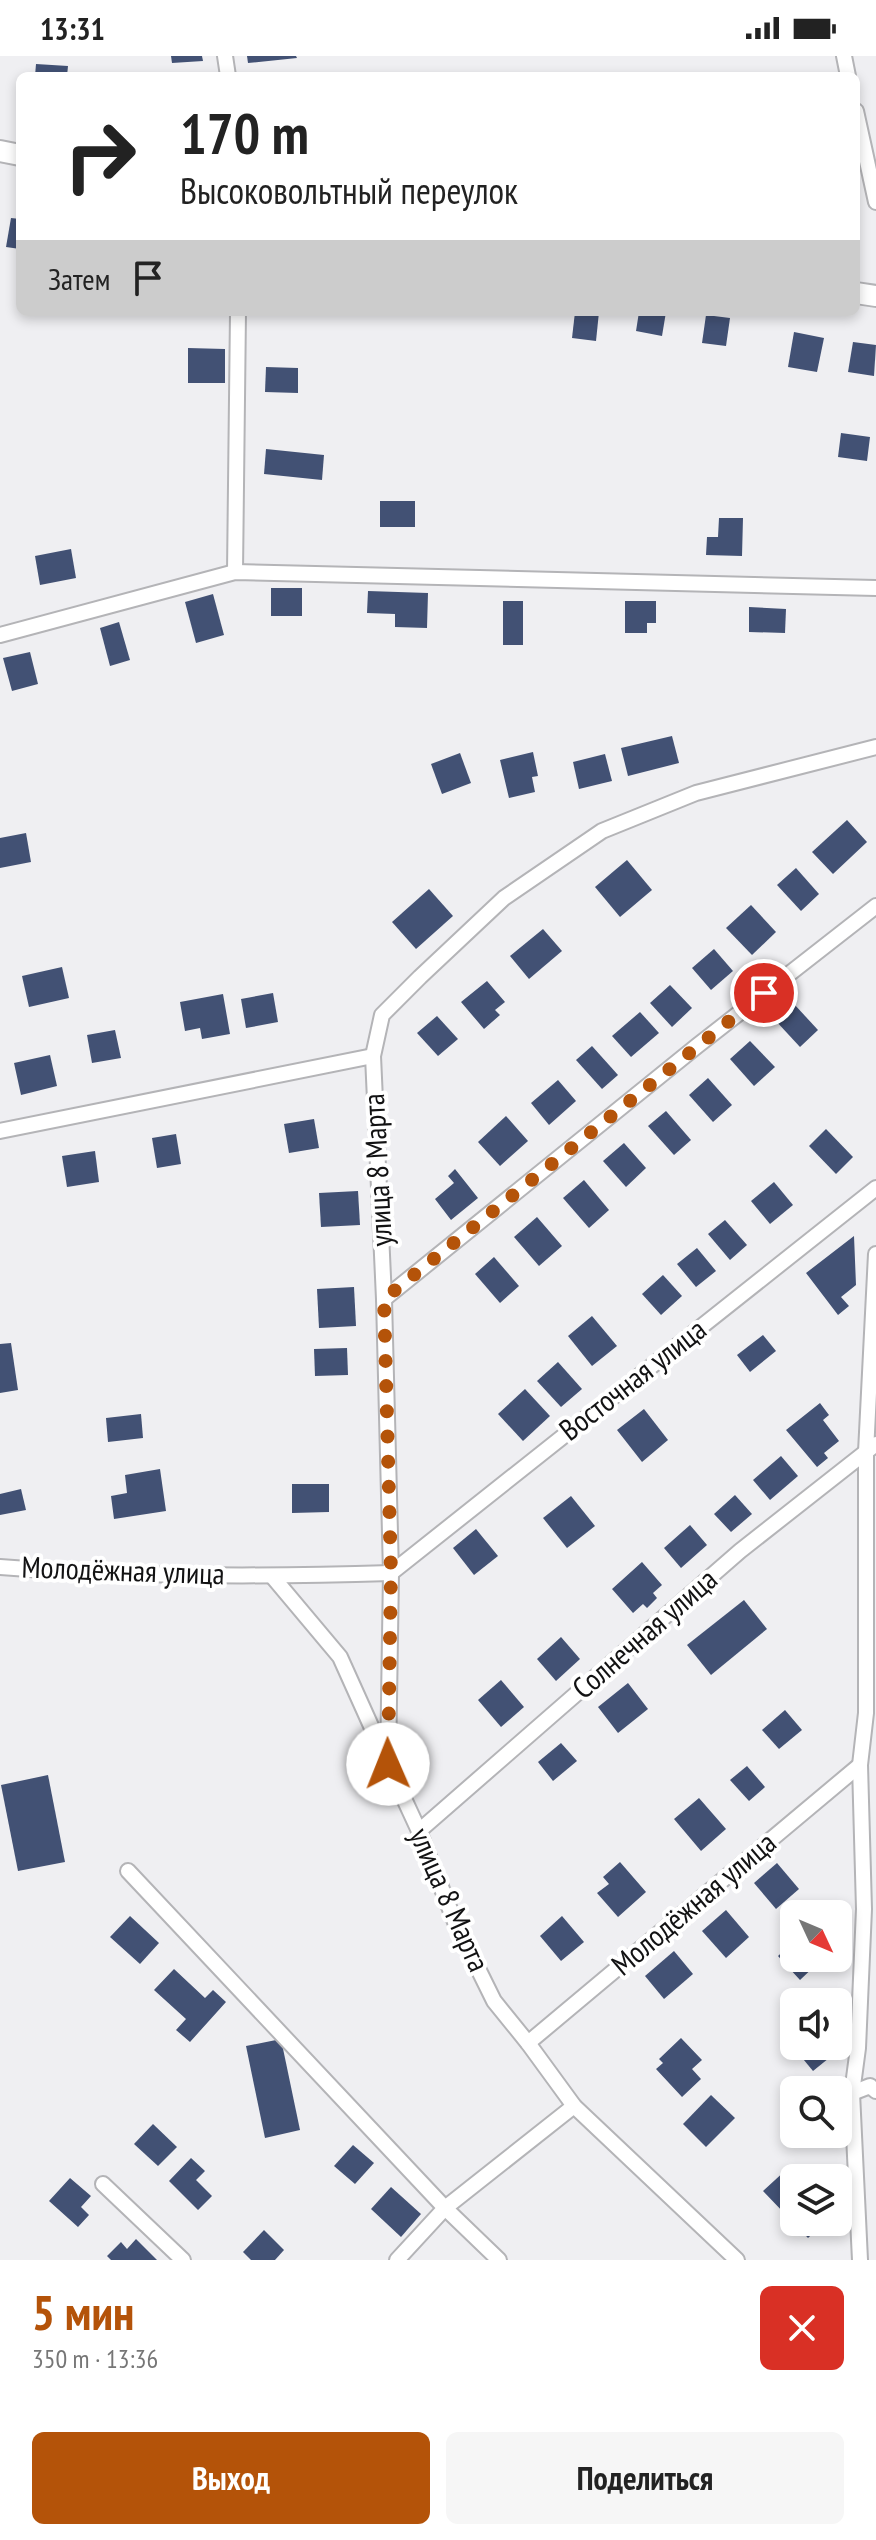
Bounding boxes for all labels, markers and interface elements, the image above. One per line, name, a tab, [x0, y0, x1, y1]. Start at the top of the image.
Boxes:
text: 13:31	[40, 9, 105, 48]
text: 170 m	[180, 97, 309, 169]
icon: right	[48, 104, 152, 208]
text: Высоковольтный переулок	[180, 167, 518, 214]
icon: arrive	[126, 256, 170, 300]
text: Затем	[48, 259, 110, 298]
pin	[730, 959, 798, 1027]
icon: arrive	[742, 971, 786, 1015]
street label: улица 8 Марта	[353, 1093, 400, 1248]
street label: Восточная улица	[551, 1309, 713, 1448]
street label: Молодёжная улица	[21, 1546, 225, 1593]
street label: Солнечная улица	[563, 1559, 725, 1707]
position arrow	[346, 1722, 430, 1806]
street label: улица 8 Марта	[401, 1822, 499, 1977]
street label: Молодёжная улица	[603, 1823, 783, 1983]
north arrow	[780, 1900, 852, 1972]
map controls	[780, 1900, 852, 2236]
button: sound	[780, 1988, 852, 2060]
button: search	[780, 2076, 852, 2148]
button: layers	[780, 2164, 852, 2236]
text: 5 мин	[32, 2281, 134, 2343]
button: close	[760, 2286, 844, 2370]
text: 350 m · 13:36	[32, 2342, 158, 2375]
button: Выход	[32, 2432, 430, 2524]
button: Поделиться	[446, 2432, 844, 2524]

